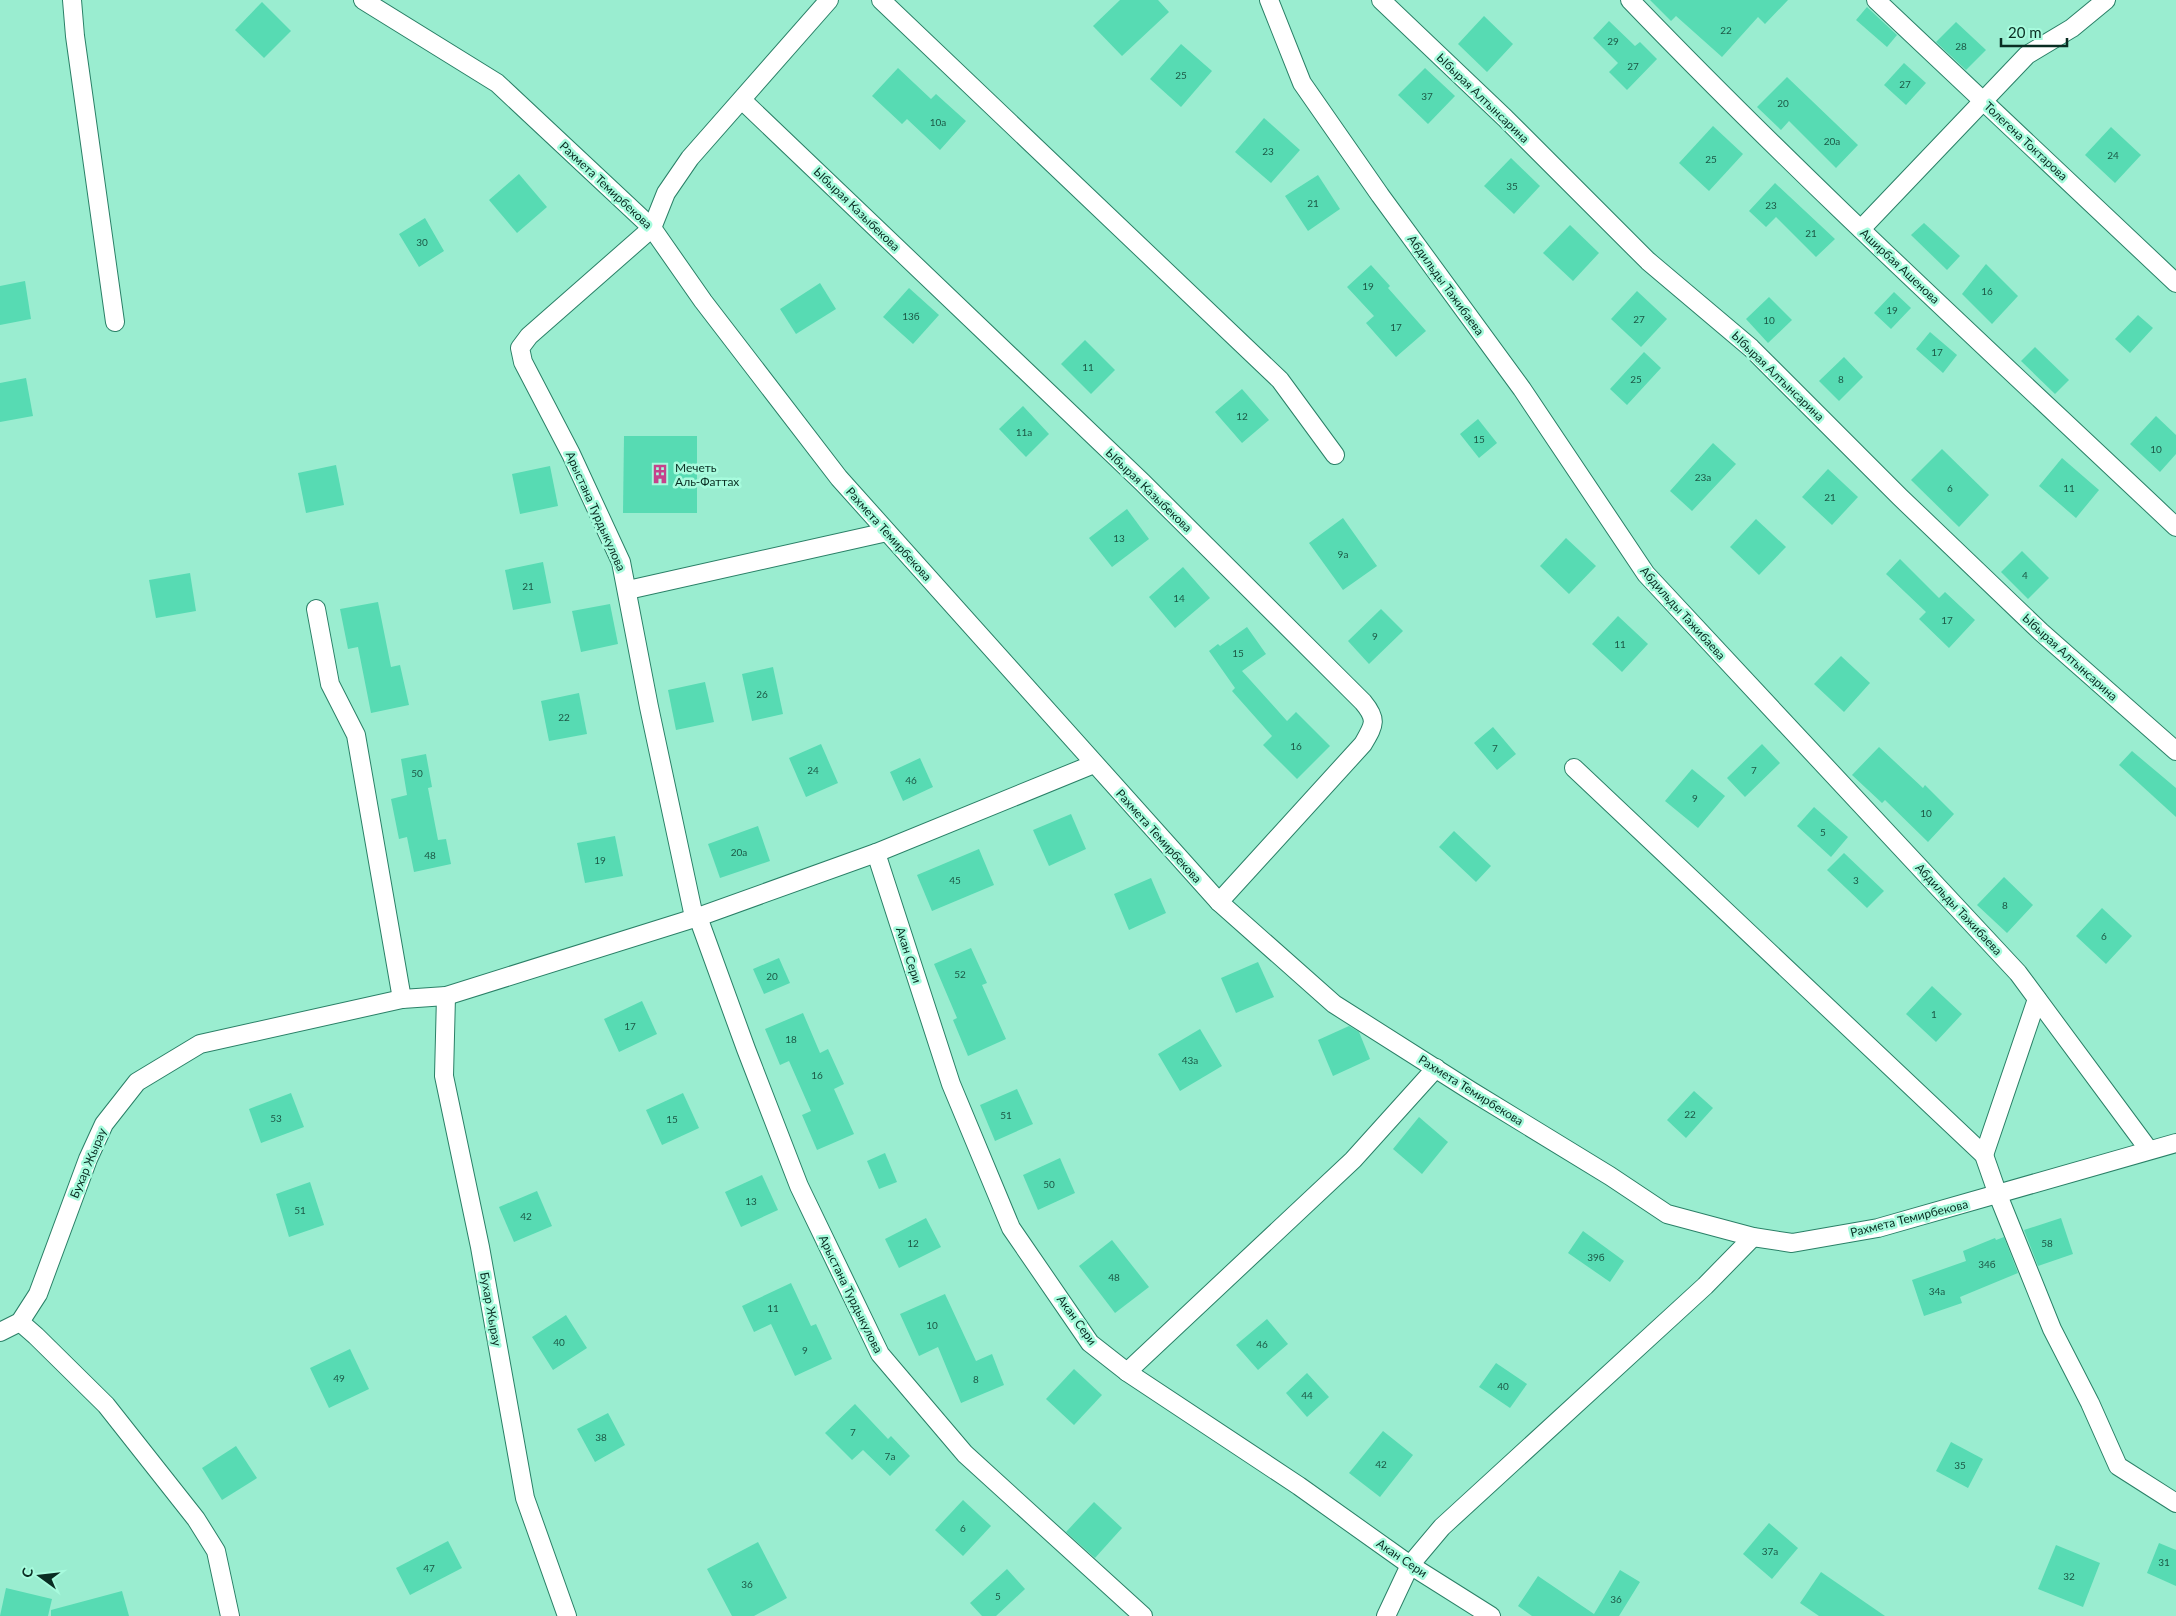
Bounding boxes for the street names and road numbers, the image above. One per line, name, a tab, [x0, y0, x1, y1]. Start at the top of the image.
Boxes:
street label: Ыбырая Алтынсарина	[1434, 50, 1532, 146]
street label: Толегена Токтарова	[1981, 99, 2071, 183]
street label: Рахмета Темирбекова	[557, 138, 655, 232]
street label: Ыбырая Казыбекова	[811, 164, 903, 254]
street label: Аширбая Ашенова	[1857, 225, 1943, 307]
street label: Абдильды Тажибаева	[1405, 232, 1487, 338]
street label: Ыбырая Алтынсарина	[1729, 328, 1827, 424]
street label: Ыбырая Казыбекова	[1103, 445, 1195, 535]
street label: Арыстана Турдыкулова	[563, 449, 629, 573]
street label: Рахмета Темирбекова	[843, 484, 935, 584]
street label: Абдильды Тажибаева	[1637, 563, 1729, 663]
street label: Ыбырая Алтынсарина	[2019, 610, 2121, 704]
street label: Рахмета Темирбекова	[1113, 786, 1205, 886]
street label: Абдильды Тажибаева	[1913, 860, 2005, 958]
street label: Акан Сери	[893, 925, 925, 985]
street label: Рахмета Темирбекова	[1416, 1052, 1526, 1128]
street label: Бухар Жырау	[66, 1125, 110, 1200]
street label: Рахмета Темирбекова	[1849, 1196, 1969, 1240]
street label: Арыстана Турдыкулова	[816, 1233, 886, 1355]
street label: Бухар Жырау	[477, 1271, 505, 1348]
street label: Акан Сери	[1054, 1292, 1100, 1348]
street label: Акан Сери	[1374, 1536, 1430, 1580]

